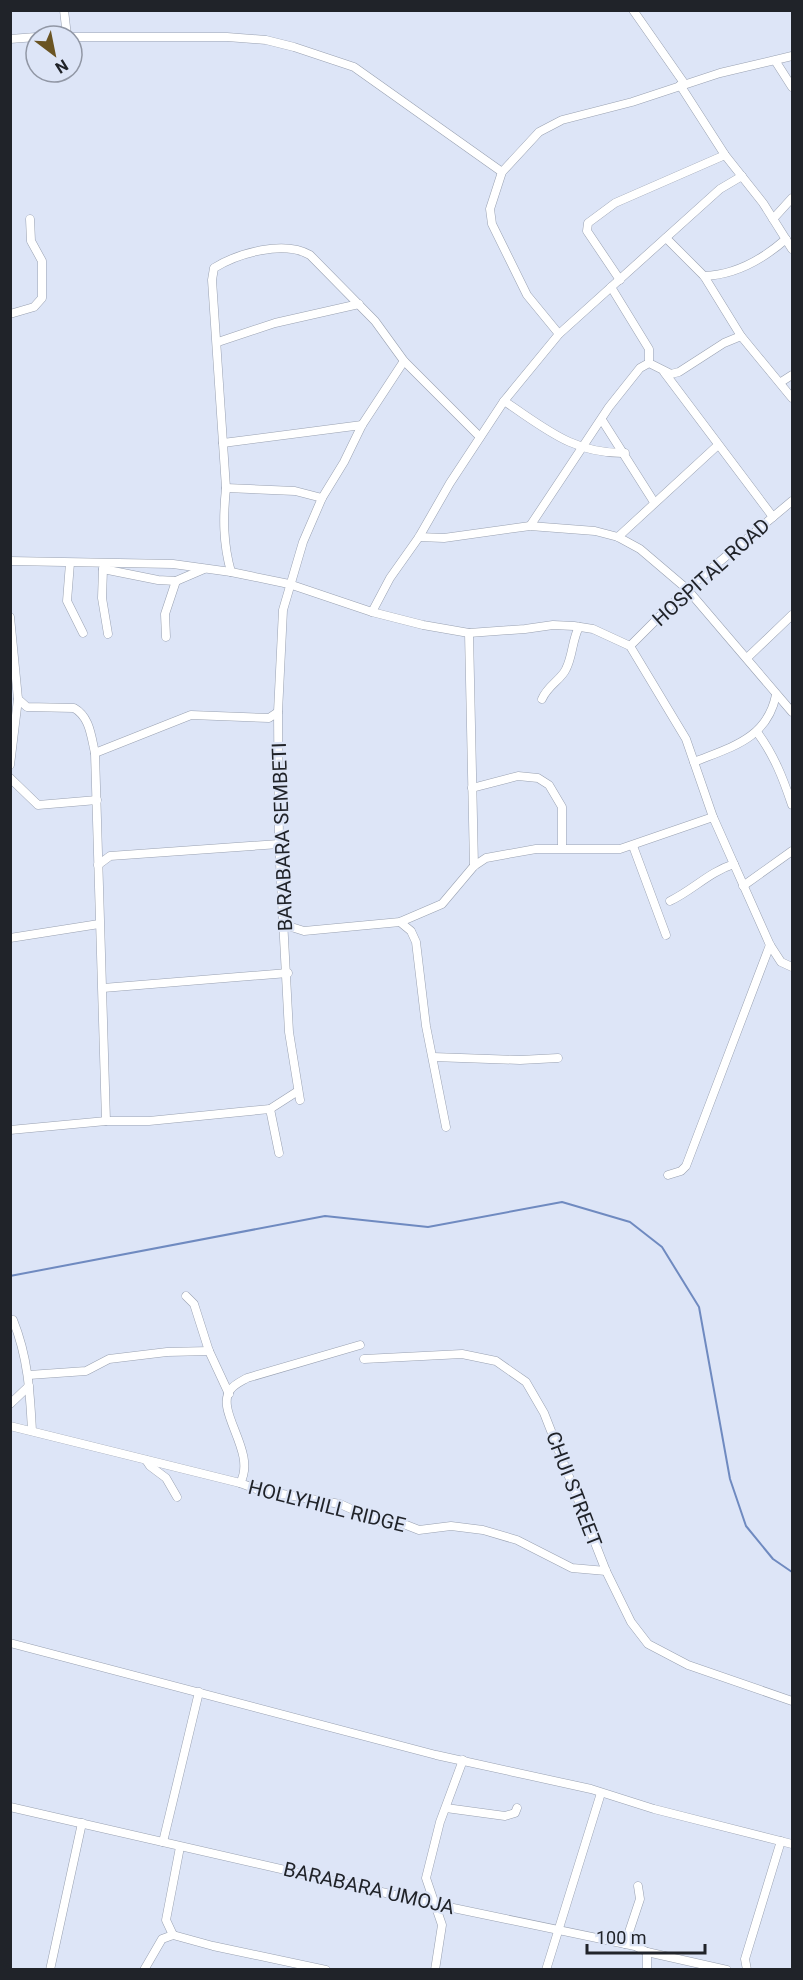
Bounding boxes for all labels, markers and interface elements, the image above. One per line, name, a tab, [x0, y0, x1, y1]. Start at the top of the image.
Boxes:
north arrow	[24, 24, 84, 84]
text: N	[52, 55, 72, 77]
street label: HOSPITAL ROAD	[647, 513, 775, 631]
street label: BARABARA SEMBETI	[267, 742, 297, 932]
street label: CHUI STREET	[541, 1428, 607, 1550]
street label: HOLLYHILL RIDGE	[246, 1475, 408, 1537]
street label: BARABARA UMOJA	[281, 1857, 457, 1919]
scale bar	[587, 1917, 706, 1955]
text: 100 m	[596, 1927, 647, 1948]

